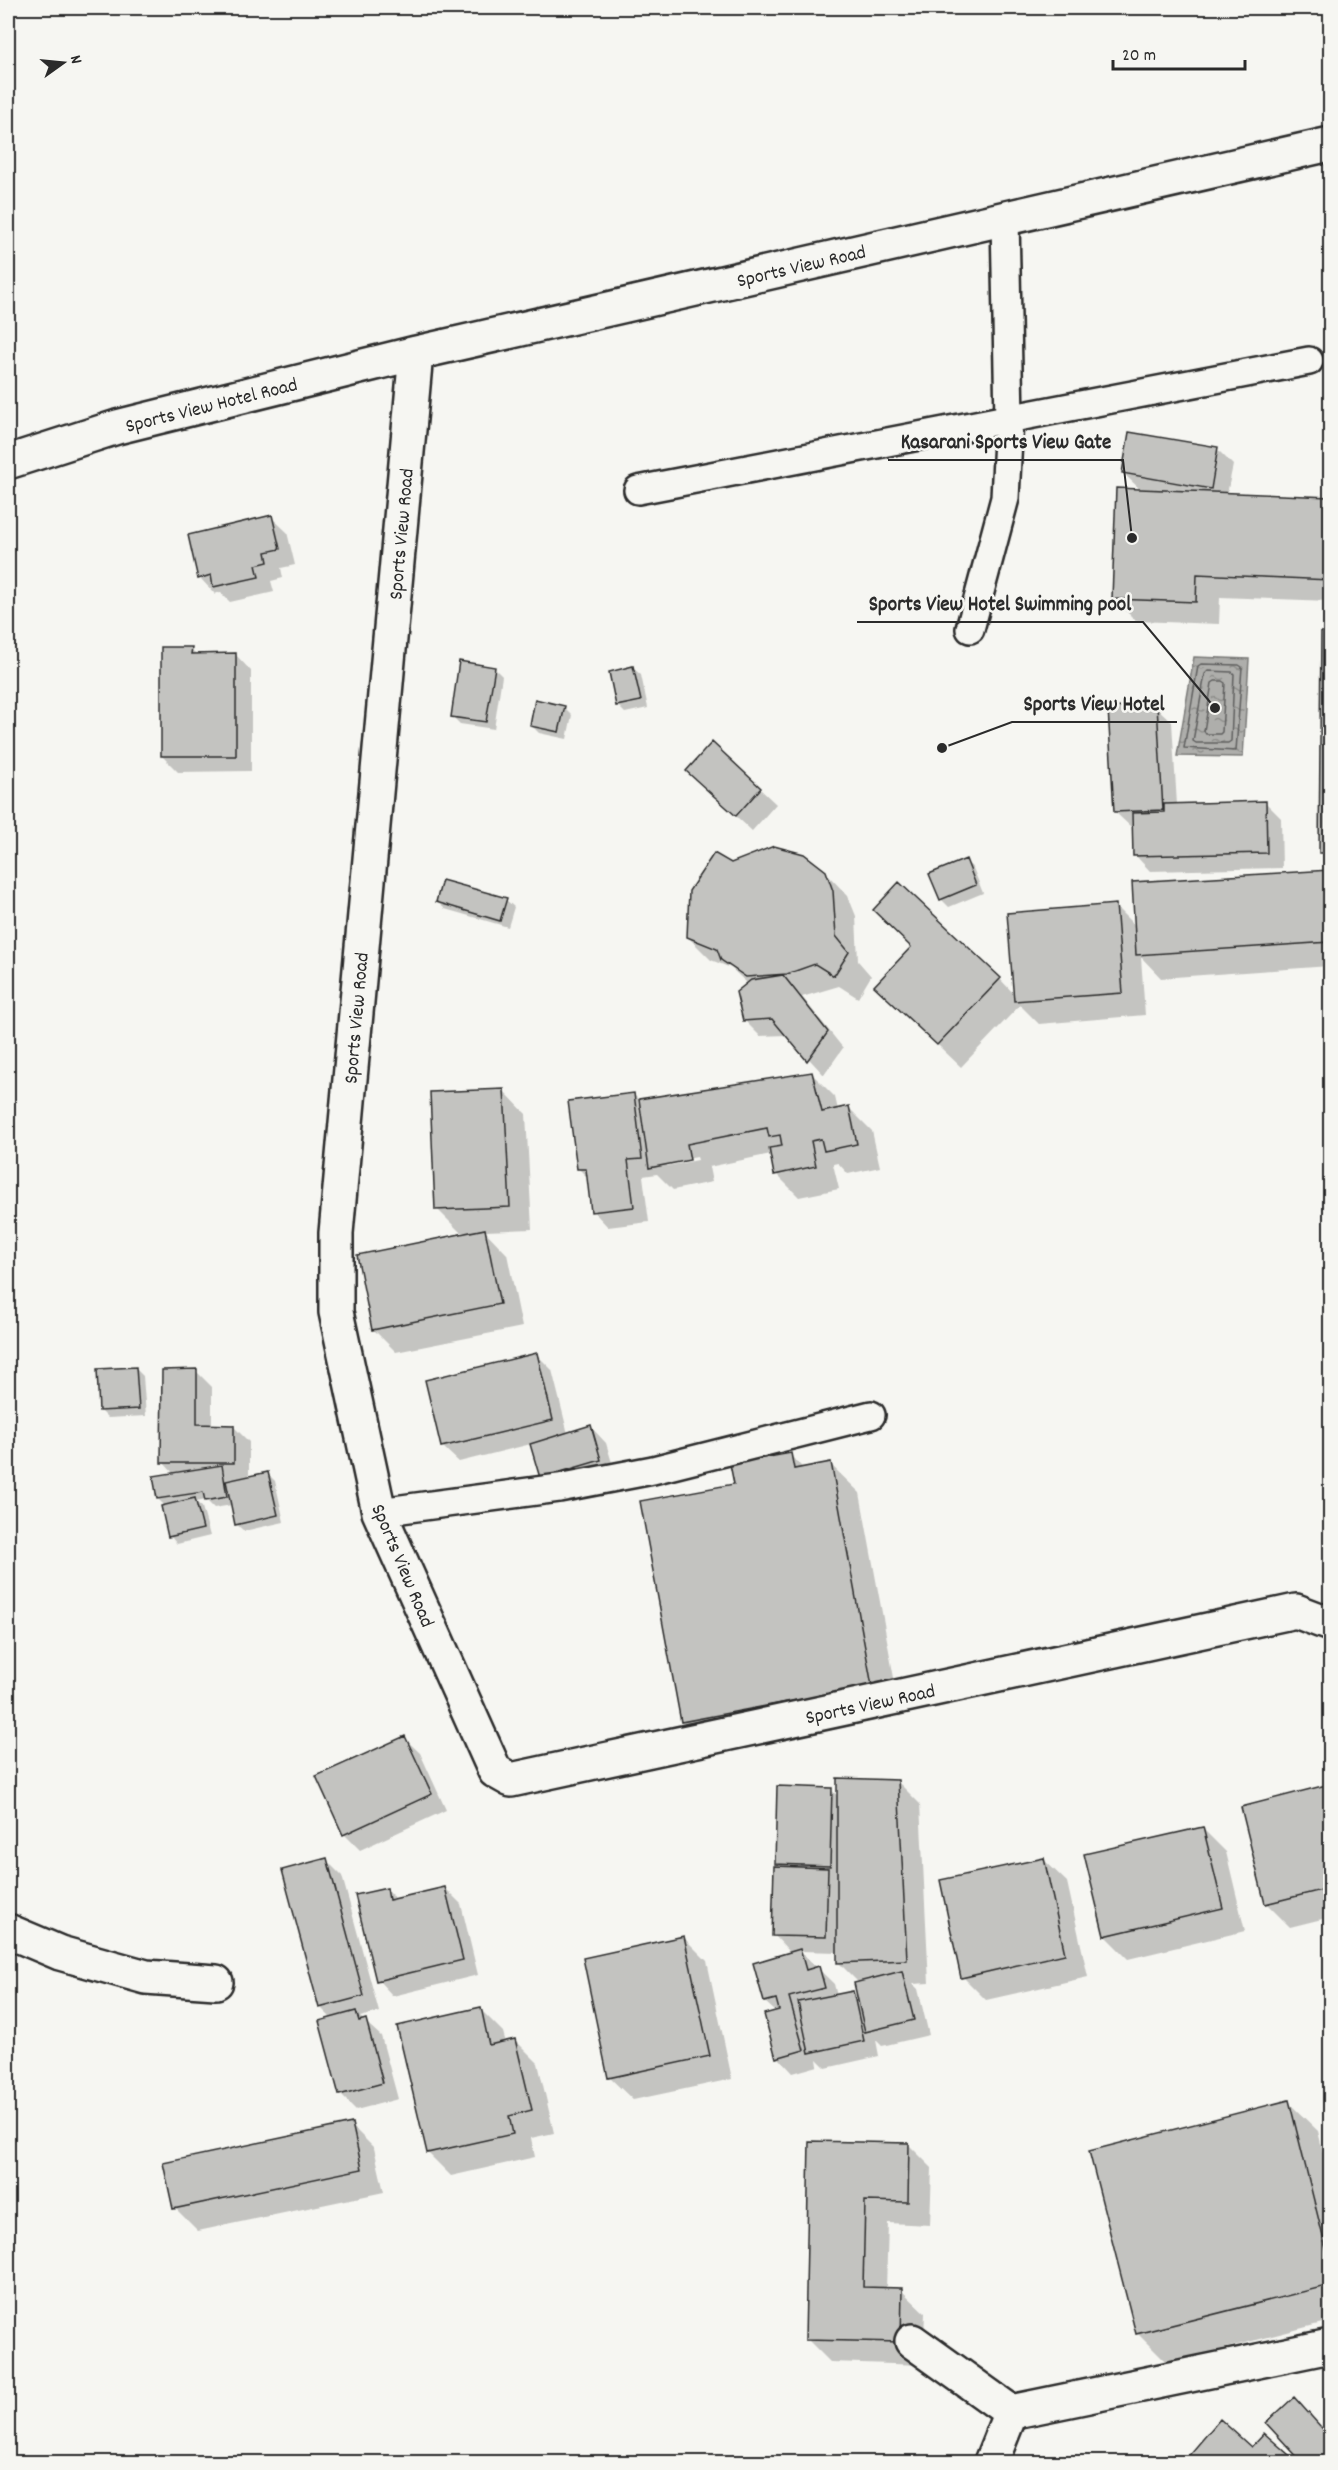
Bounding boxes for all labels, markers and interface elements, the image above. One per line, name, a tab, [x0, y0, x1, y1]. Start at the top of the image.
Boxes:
north arrow	[33, 33, 93, 93]
scale bar	[1113, 33, 1245, 71]
text: 20 m	[1122, 44, 1156, 69]
text: N	[63, 53, 87, 67]
street label: Sports View Road	[734, 239, 869, 296]
street label: Sports View Hotel Road	[123, 372, 301, 442]
callout: Kasarani Sports View Gate	[888, 421, 1123, 460]
text: Kasarani Sports View Gate	[901, 429, 1111, 459]
street label: Sports View Road	[383, 467, 423, 601]
callout: Sports View Hotel Swimming pool	[857, 583, 1143, 622]
text: Sports View Hotel Swimming pool	[869, 591, 1132, 621]
callout: Sports View Hotel	[1012, 683, 1177, 722]
text: Sports View Hotel	[1023, 691, 1166, 721]
street label: Sports View Road	[338, 951, 378, 1085]
street label: Sports View Road	[363, 1500, 440, 1632]
street label: Sports View Road	[803, 1679, 938, 1733]

